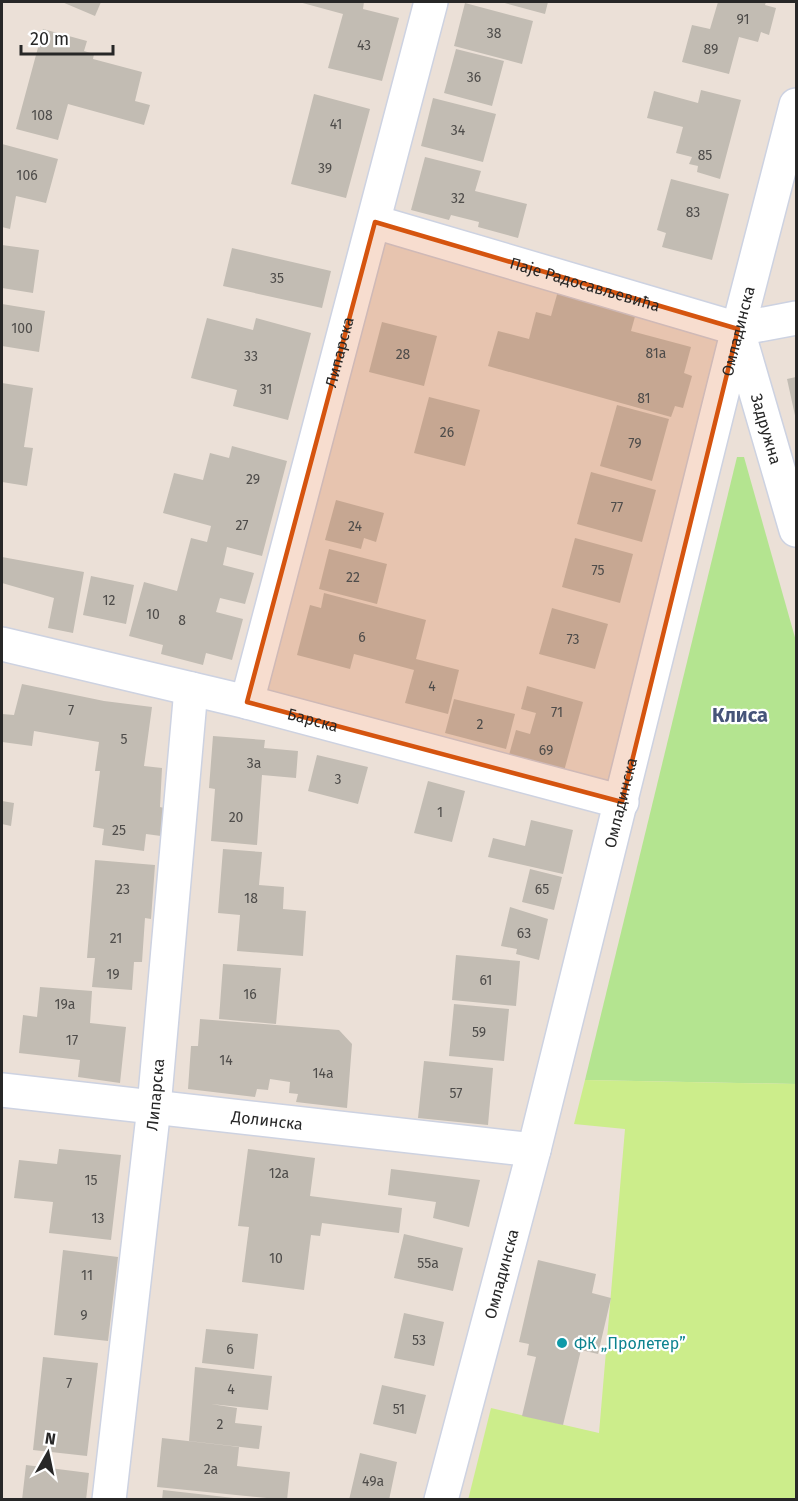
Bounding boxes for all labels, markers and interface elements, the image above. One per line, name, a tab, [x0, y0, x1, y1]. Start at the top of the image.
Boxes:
house number: 91	[736, 11, 750, 28]
scale bar	[21, 18, 112, 56]
house number: 38	[487, 25, 502, 42]
text: 20 m	[30, 28, 69, 50]
house number: 43	[357, 37, 371, 54]
house number: 89	[704, 41, 718, 58]
house number: 36	[467, 69, 481, 86]
house number: 108	[31, 107, 53, 124]
house number: 41	[330, 116, 342, 133]
house number: 34	[451, 122, 466, 139]
house number: 85	[698, 147, 712, 164]
house number: 39	[318, 160, 332, 177]
house number: 106	[16, 167, 38, 184]
house number: 32	[451, 190, 465, 207]
house number: 83	[686, 204, 700, 221]
street label: Паје Радосављевића	[508, 253, 662, 315]
house number: 35	[270, 270, 284, 287]
street label: Омладинска	[717, 284, 758, 378]
street label: Липарска	[321, 315, 357, 389]
house number: 100	[11, 320, 33, 337]
house number: 81a	[646, 345, 666, 362]
house number: 28	[396, 346, 411, 363]
house number: 33	[244, 348, 258, 365]
house number: 31	[260, 381, 272, 398]
house number: 81	[637, 390, 651, 407]
street label: Задружна	[747, 391, 786, 467]
house number: 26	[440, 424, 454, 441]
house number: 79	[628, 435, 642, 452]
house number: 29	[246, 471, 260, 488]
house number: 77	[611, 499, 623, 516]
house number: 27	[235, 517, 249, 534]
house number: 24	[348, 518, 363, 535]
house number: 75	[591, 562, 605, 579]
house number: 22	[346, 569, 360, 586]
house number: 12	[103, 592, 116, 609]
house number: 10	[146, 606, 160, 623]
house number: 8	[178, 612, 186, 629]
house number: 6	[358, 629, 366, 646]
house number: 73	[566, 631, 580, 648]
house number: 4	[428, 678, 436, 695]
house number: 7	[68, 702, 74, 719]
district label: Клиса	[712, 703, 768, 727]
street label: Барска	[285, 704, 340, 735]
house number: 71	[551, 704, 563, 721]
house number: 2	[477, 716, 484, 733]
house number: 5	[120, 731, 128, 748]
house number: 69	[539, 742, 553, 759]
house number: 3a	[247, 755, 261, 772]
street label: Омладинска	[600, 756, 641, 850]
house number: 3	[335, 771, 342, 788]
house number: 1	[437, 804, 443, 821]
house number: 20	[229, 809, 244, 826]
house number: 25	[112, 822, 126, 839]
house number: 23	[116, 881, 130, 898]
house number: 65	[535, 881, 549, 898]
house number: 18	[244, 890, 258, 907]
house number: 63	[517, 925, 531, 942]
house number: 21	[110, 930, 122, 947]
house number: 19	[106, 966, 120, 983]
house number: 61	[480, 972, 492, 989]
house number: 16	[243, 986, 257, 1003]
house number: 19a	[55, 996, 75, 1013]
house number: 59	[472, 1024, 486, 1041]
house number: 17	[66, 1032, 78, 1049]
house number: 14	[219, 1052, 233, 1069]
street label: Липарска	[142, 1058, 168, 1132]
house number: 14a	[312, 1065, 334, 1082]
house number: 57	[450, 1085, 462, 1102]
street label: Долинска	[230, 1106, 304, 1133]
house number: 12a	[269, 1165, 289, 1182]
house number: 15	[84, 1172, 98, 1189]
house number: 13	[91, 1210, 105, 1227]
street label: Омладинска	[480, 1227, 522, 1321]
house number: 10	[269, 1250, 283, 1267]
house number: 55a	[417, 1255, 439, 1272]
house number: 11	[81, 1267, 93, 1284]
house number: 9	[80, 1307, 88, 1324]
house number: 53	[412, 1332, 426, 1349]
place label: ФК „Пролетер”	[574, 1334, 686, 1353]
marker: ФК „Пролетер”	[555, 1336, 569, 1350]
house number: 6	[226, 1341, 234, 1358]
house number: 7	[66, 1375, 72, 1392]
house number: 4	[227, 1381, 235, 1398]
house number: 51	[393, 1401, 405, 1418]
house number: 2	[217, 1416, 224, 1433]
north arrow	[18, 1423, 78, 1483]
text: N	[44, 1428, 57, 1449]
house number: 2a	[204, 1461, 218, 1478]
house number: 49a	[362, 1473, 384, 1490]

